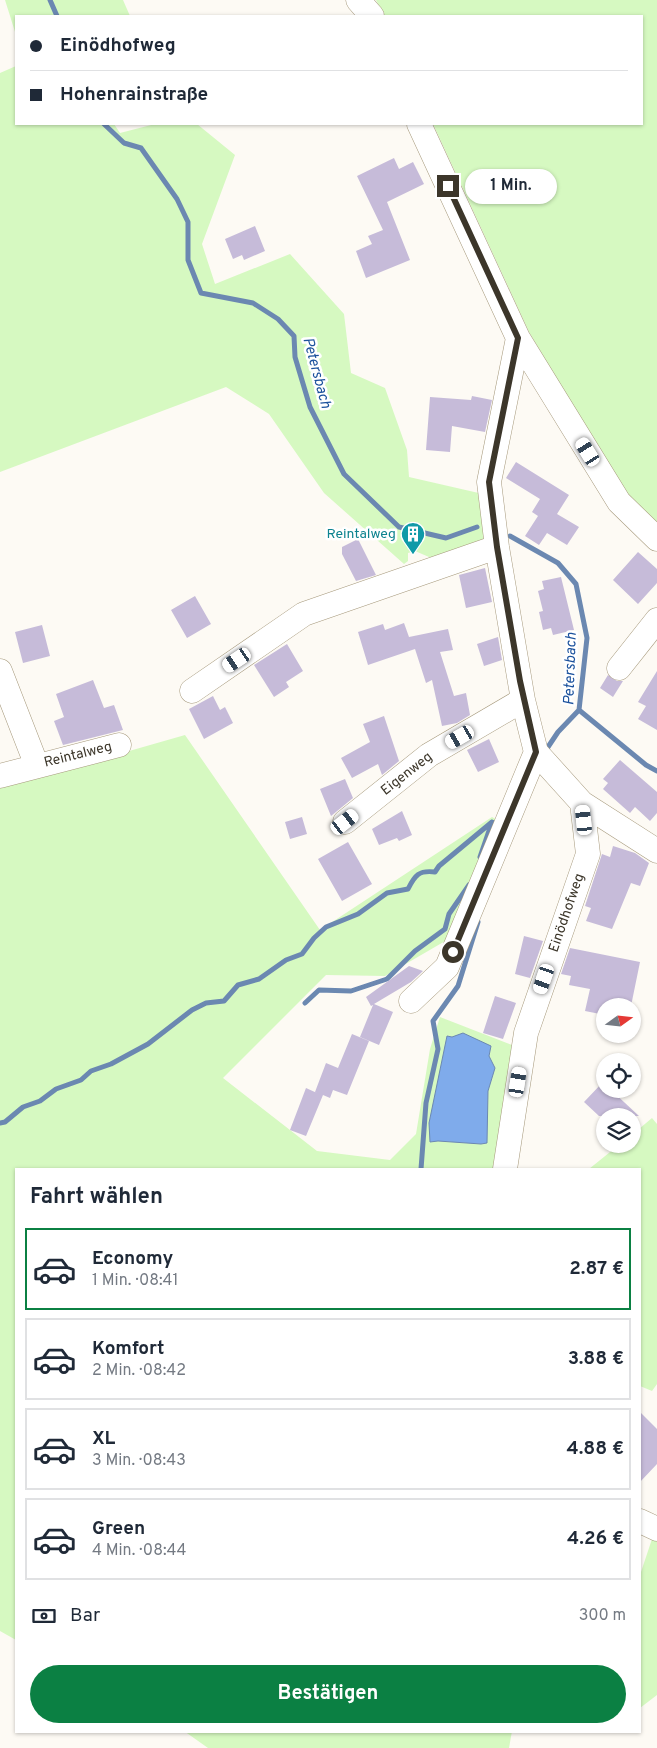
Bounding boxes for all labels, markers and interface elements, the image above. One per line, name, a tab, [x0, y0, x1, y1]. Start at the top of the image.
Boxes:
text: Einödhofweg	[60, 34, 176, 58]
text: Hohenrainstraße	[60, 83, 208, 107]
callout: 1 Min.	[466, 168, 558, 204]
route end	[437, 175, 459, 197]
text: 1 Min.	[490, 176, 532, 196]
water label: Petersbach	[297, 335, 335, 411]
car	[573, 435, 602, 469]
building icon: Reintalweg	[400, 521, 426, 555]
place label: Reintalweg	[327, 526, 396, 543]
water label: Petersbach	[560, 632, 582, 706]
car	[220, 645, 253, 675]
car	[443, 723, 476, 751]
street label: Reintalweg	[42, 738, 114, 772]
street label: Eigenweg	[378, 749, 436, 799]
car	[574, 804, 593, 836]
car	[328, 807, 361, 837]
street label: Einödhofweg	[546, 871, 588, 955]
route start	[442, 941, 464, 963]
car	[532, 962, 555, 996]
north arrow	[596, 998, 641, 1042]
map controls	[596, 998, 641, 1153]
button: locate	[596, 1053, 641, 1098]
car	[508, 1066, 527, 1098]
button: layers	[596, 1108, 641, 1153]
text: Fahrt wählen	[30, 1184, 163, 1211]
icon: car	[32, 1247, 77, 1292]
text: Economy	[92, 1247, 173, 1271]
text: 2.87 €	[569, 1257, 624, 1281]
text: 1 Min. · 08:41	[92, 1271, 178, 1291]
icon: car	[32, 1337, 77, 1382]
text: Komfort	[92, 1337, 164, 1361]
text: 3.88 €	[568, 1347, 624, 1371]
text: 2 Min. · 08:42	[92, 1361, 186, 1381]
icon: car	[32, 1427, 77, 1472]
text: XL	[92, 1427, 115, 1451]
text: 4.88 €	[566, 1437, 624, 1461]
text: 3 Min. · 08:43	[92, 1451, 186, 1471]
icon: car	[32, 1517, 77, 1562]
text: Green	[92, 1517, 145, 1541]
text: 4.26 €	[567, 1527, 624, 1551]
text: 4 Min. · 08:44	[92, 1541, 186, 1561]
icon: cash	[30, 1602, 58, 1630]
text: Bar	[70, 1604, 100, 1628]
text: 300 m	[579, 1606, 626, 1626]
button: Bestätigen	[30, 1665, 626, 1723]

